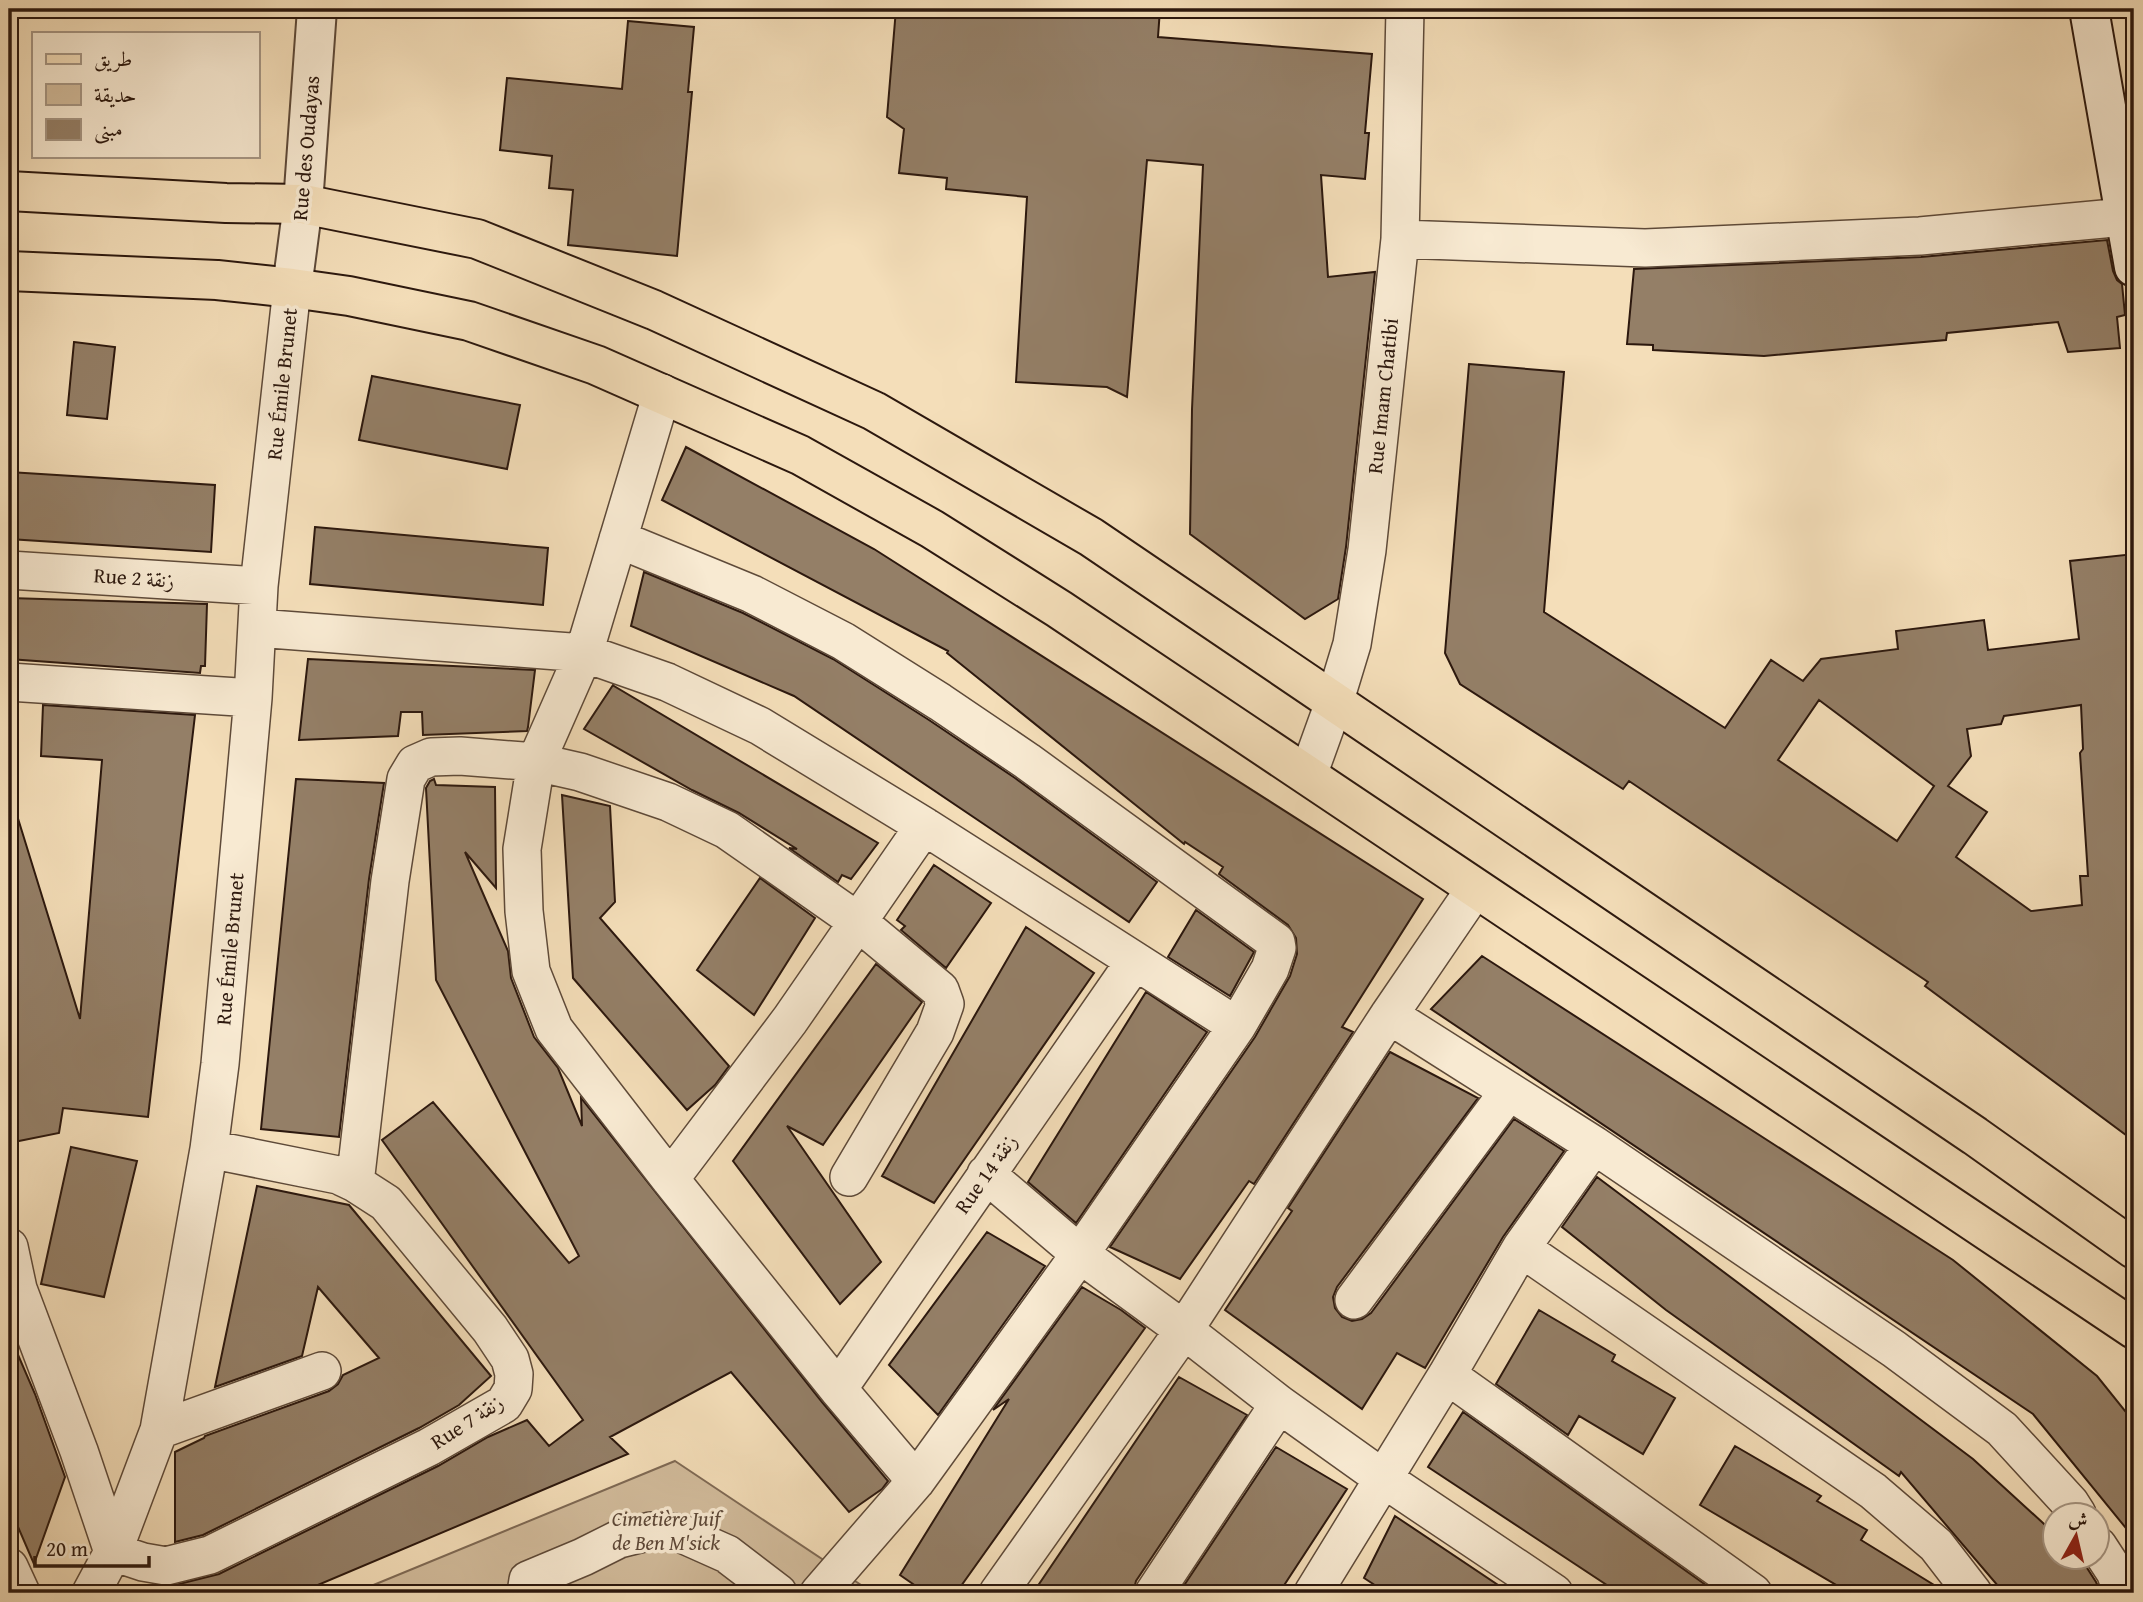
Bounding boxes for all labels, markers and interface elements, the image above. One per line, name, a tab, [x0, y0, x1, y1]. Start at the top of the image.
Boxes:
legend	[32, 32, 259, 158]
text: طريق	[94, 43, 132, 74]
street label: Rue des Oudayas	[284, 74, 327, 222]
text: حديقة	[94, 79, 137, 110]
text: مبنى	[94, 113, 123, 144]
street label: Rue Émile Brunet	[258, 306, 305, 462]
street label: Rue Imam Chatibi	[1359, 316, 1406, 475]
street label: Rue 2 زنقة	[93, 559, 175, 596]
street label: Rue Émile Brunet	[207, 871, 252, 1027]
street label: Rue 14 زنقة	[947, 1128, 1024, 1220]
street label: Rue 7 زنقة	[424, 1387, 509, 1457]
north arrow	[2042, 1500, 2112, 1570]
park label: Cimetière Juif de Ben M'sick	[612, 1503, 724, 1558]
text: ش	[2067, 1504, 2090, 1534]
scale bar	[35, 1525, 149, 1569]
text: 20 m	[46, 1533, 88, 1564]

